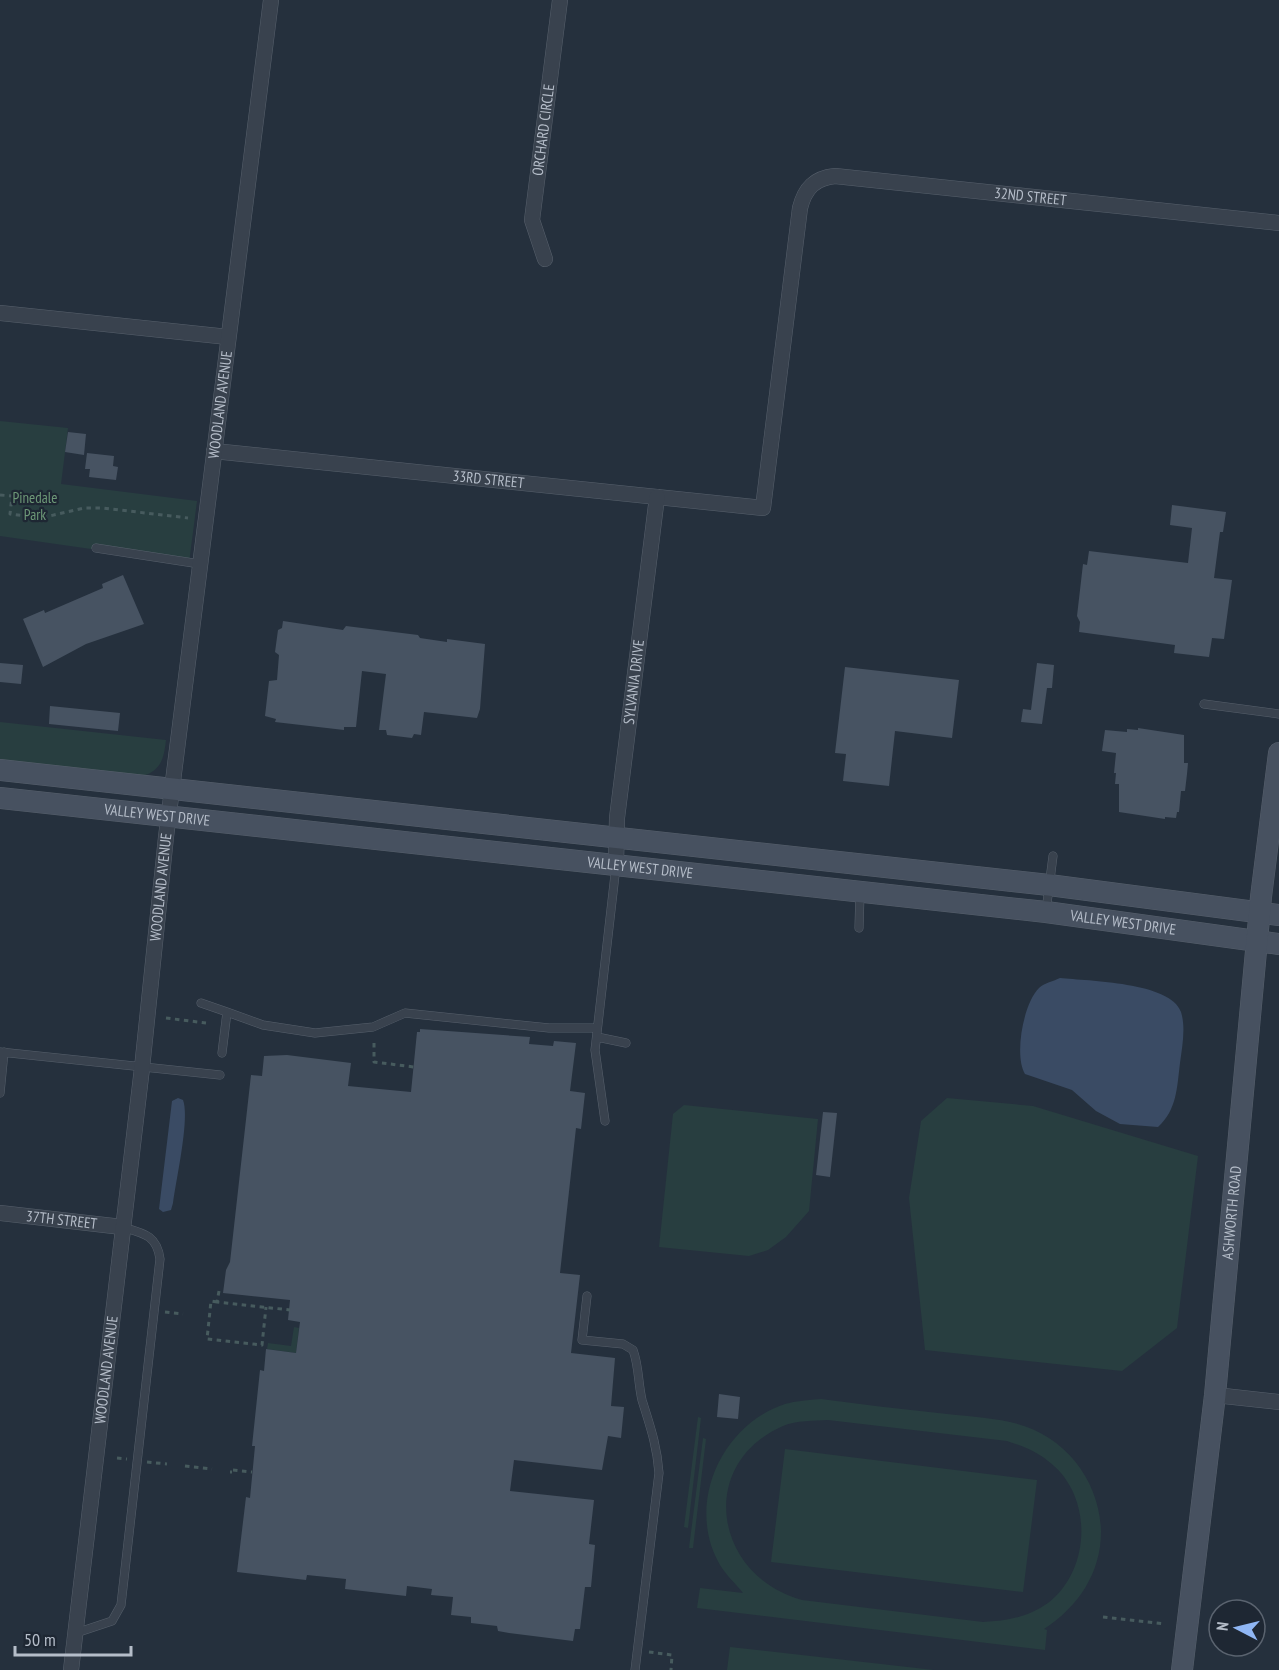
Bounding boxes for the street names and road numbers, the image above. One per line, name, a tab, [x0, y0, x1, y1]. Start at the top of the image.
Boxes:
street label: ORCHARD CIRCLE	[528, 83, 558, 177]
street label: 32ND STREET	[993, 183, 1068, 209]
street label: WOODLAND AVENUE	[204, 350, 236, 460]
street label: 33RD STREET	[452, 466, 526, 492]
street label: SYLVANIA DRIVE	[619, 639, 648, 725]
street label: VALLEY WEST DRIVE	[102, 799, 211, 830]
street label: WOODLAND AVENUE	[145, 832, 175, 942]
street label: VALLEY WEST DRIVE	[585, 852, 694, 882]
street label: VALLEY WEST DRIVE	[1068, 905, 1177, 939]
street label: ASHWORTH ROAD	[1218, 1165, 1245, 1260]
street label: 37TH STREET	[25, 1206, 98, 1233]
street label: WOODLAND AVENUE	[90, 1315, 122, 1425]

